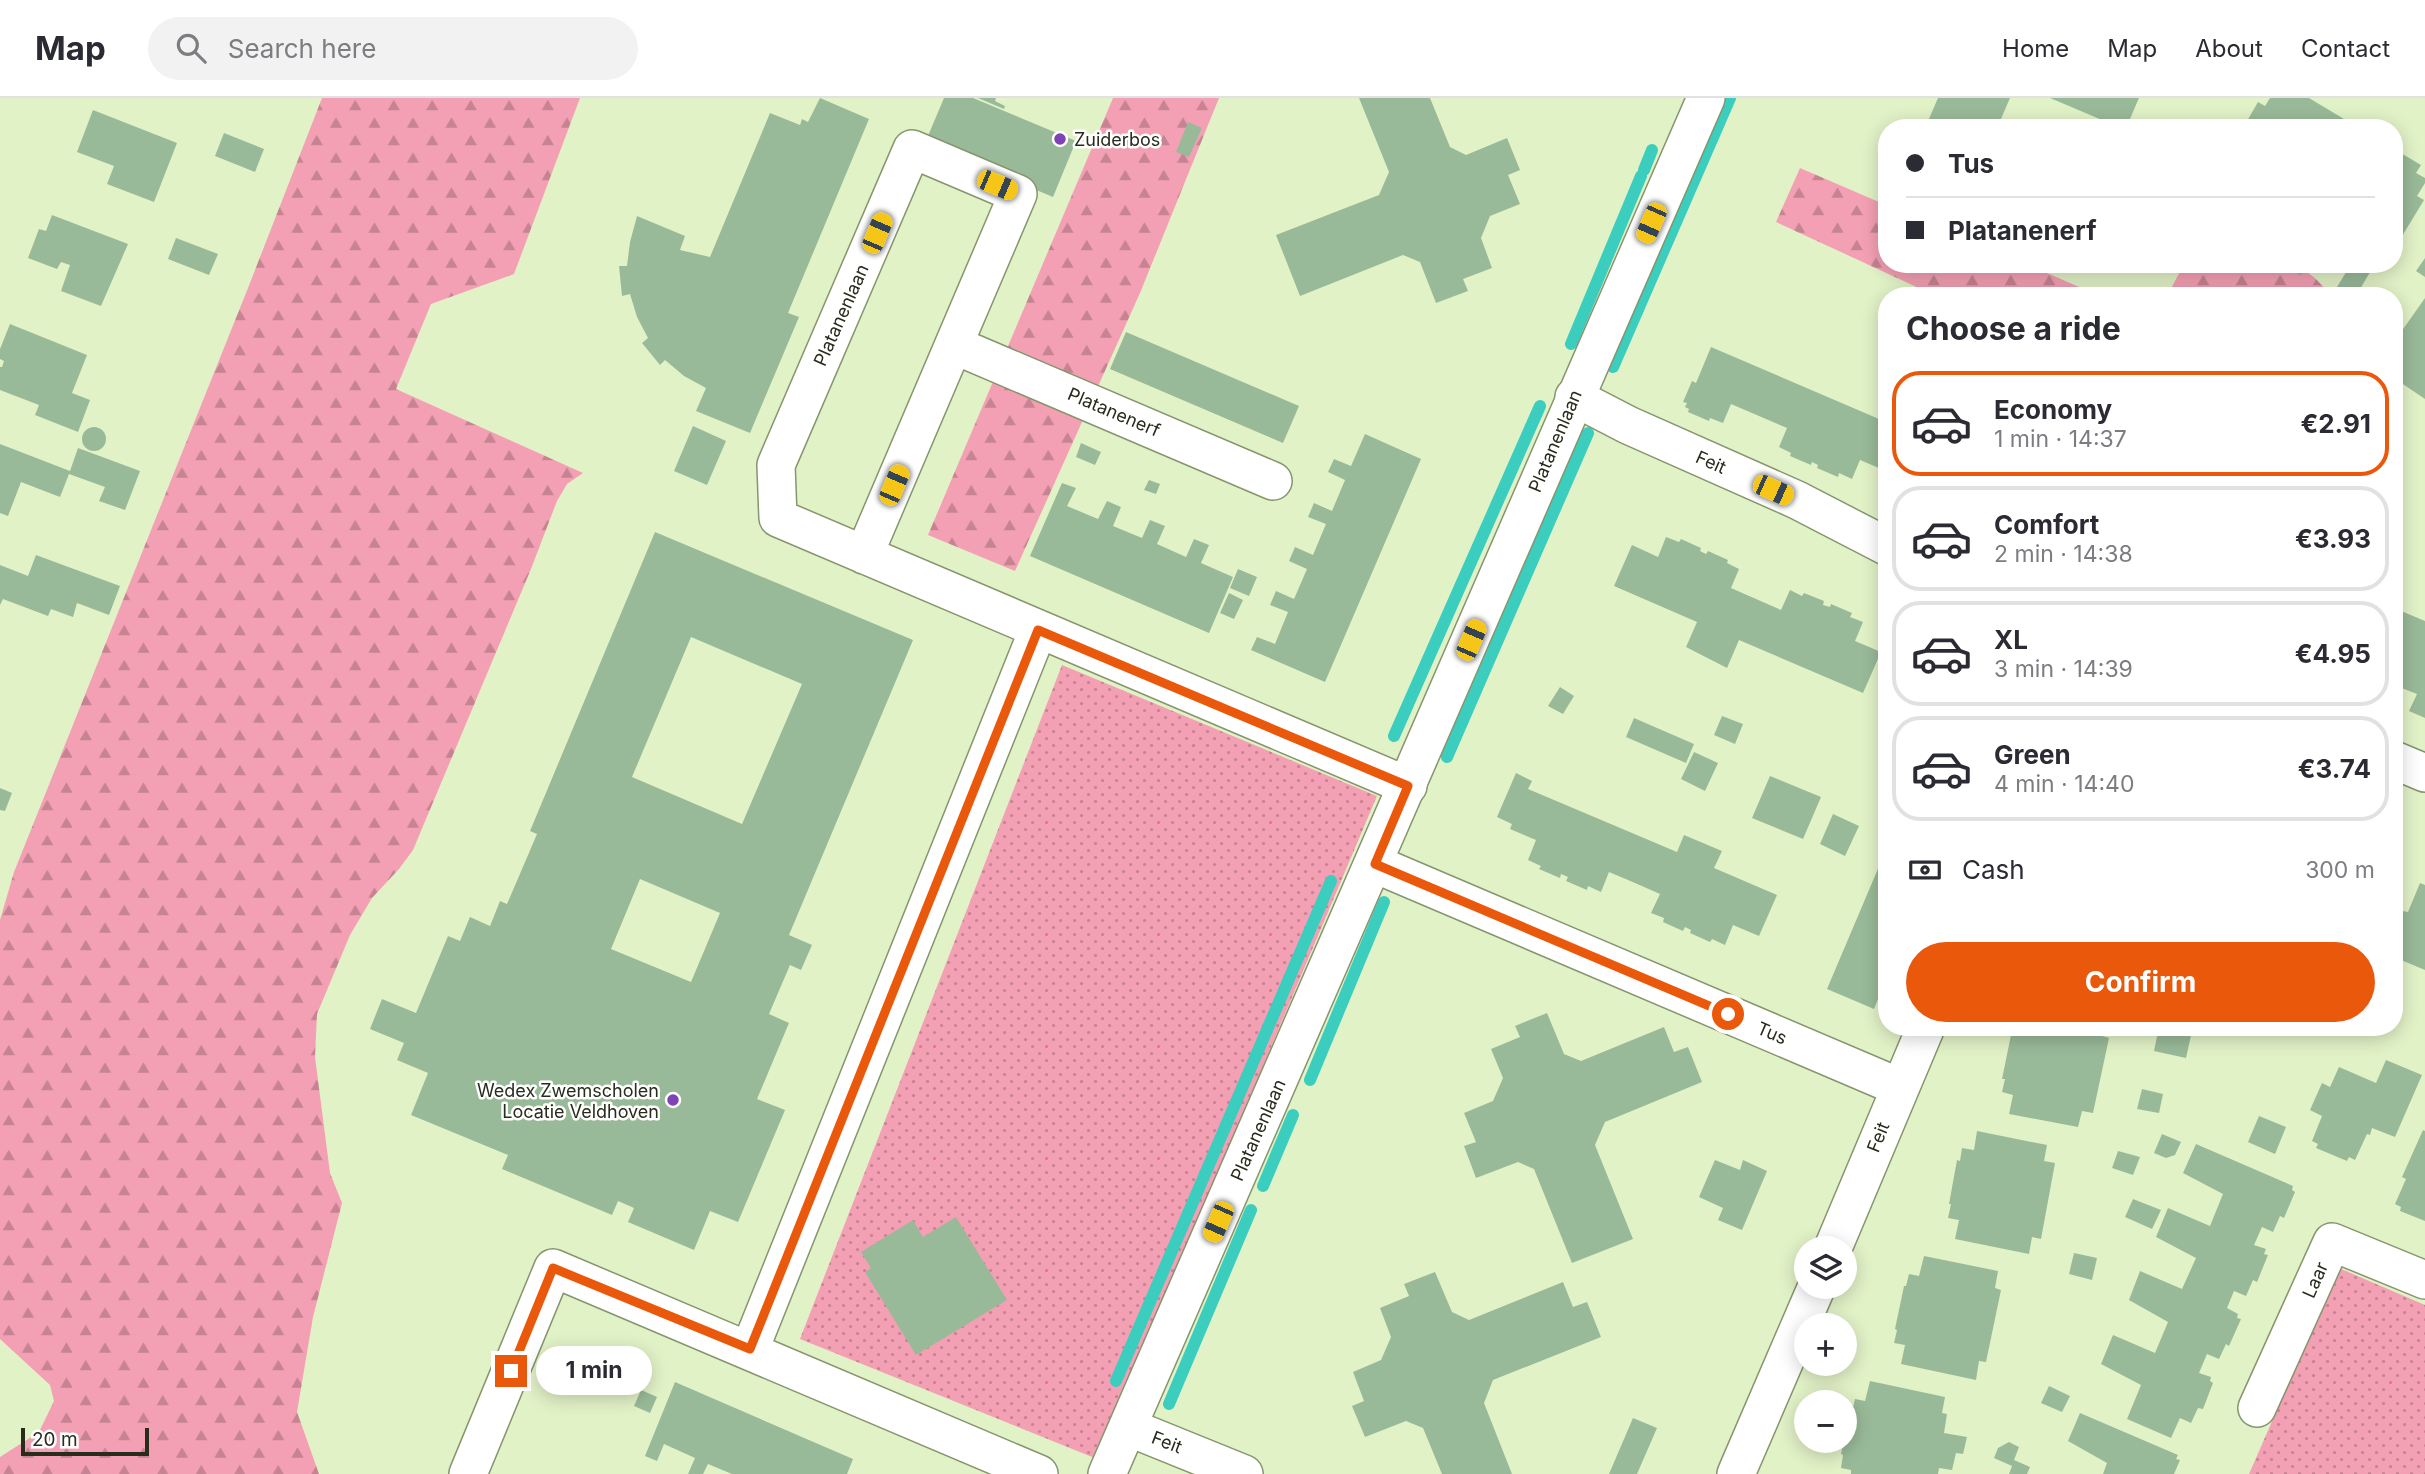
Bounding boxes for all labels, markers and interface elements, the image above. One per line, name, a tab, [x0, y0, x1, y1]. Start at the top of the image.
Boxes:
search box	[148, 17, 638, 80]
text: Map	[35, 28, 106, 68]
icon: search	[172, 29, 210, 67]
text: Search here	[228, 33, 376, 64]
text: Home	[2002, 34, 2069, 63]
text: Map	[2107, 34, 2157, 63]
text: About	[2195, 34, 2263, 63]
text: Contact	[2301, 34, 2390, 63]
place label: Zuiderbos	[1074, 129, 1160, 150]
marker: Zuiderbos	[1052, 131, 1068, 147]
text: Tus	[1948, 148, 1994, 179]
car	[974, 167, 1021, 203]
car	[1633, 200, 1670, 246]
car	[860, 210, 895, 256]
text: Platanenerf	[1948, 215, 2097, 246]
street label: Platanenlaan	[809, 261, 873, 369]
text: Choose a ride	[1906, 309, 2121, 348]
street label: Platanenerf	[1065, 383, 1164, 441]
street label: Platanenlaan	[1524, 387, 1586, 495]
icon: car	[1910, 392, 1973, 455]
text: Economy	[1994, 394, 2112, 425]
text: €2.91	[2300, 408, 2371, 439]
text: 1 min · 14:37	[1994, 425, 2127, 453]
street label: Feit	[1693, 446, 1729, 478]
car	[877, 462, 912, 508]
car	[1750, 472, 1797, 508]
icon: car	[1910, 507, 1973, 570]
text: Comfort	[1994, 509, 2099, 540]
text: €3.93	[2295, 523, 2371, 554]
text: 2 min · 14:38	[1994, 540, 2133, 568]
car	[1454, 617, 1489, 663]
icon: car	[1910, 622, 1973, 685]
text: XL	[1994, 624, 2028, 655]
text: €4.95	[2295, 638, 2371, 669]
text: 3 min · 14:39	[1994, 655, 2133, 683]
icon: car	[1910, 737, 1973, 800]
text: Green	[1994, 739, 2071, 770]
text: €3.74	[2298, 753, 2371, 784]
text: 4 min · 14:40	[1994, 770, 2134, 798]
icon: cash	[1906, 851, 1944, 889]
text: Cash	[1962, 854, 2025, 885]
text: 300 m	[2305, 856, 2375, 884]
button: Confirm	[1906, 942, 2375, 1022]
route start	[1712, 998, 1744, 1030]
street label: Tus	[1754, 1017, 1790, 1049]
street label: Platanenlaan	[1226, 1076, 1290, 1184]
place label: Wedex Zwemscholen Locatie Veldhoven	[477, 1080, 659, 1122]
marker: Wedex Zwemscholen Locatie Veldhoven	[665, 1092, 681, 1108]
street label: Feit	[1863, 1119, 1894, 1155]
car	[1200, 1199, 1237, 1245]
map controls	[1794, 1236, 1857, 1453]
button: layers	[1794, 1236, 1857, 1299]
street label: Laar	[2298, 1259, 2332, 1301]
button: +	[1794, 1313, 1857, 1376]
callout: 1 min	[536, 1346, 651, 1396]
route end	[495, 1355, 527, 1387]
text: 1 min	[566, 1356, 622, 1384]
button: −	[1794, 1390, 1857, 1453]
scale bar	[21, 1425, 149, 1457]
street label: Feit	[1149, 1427, 1185, 1457]
text: 20 m	[32, 1428, 78, 1451]

